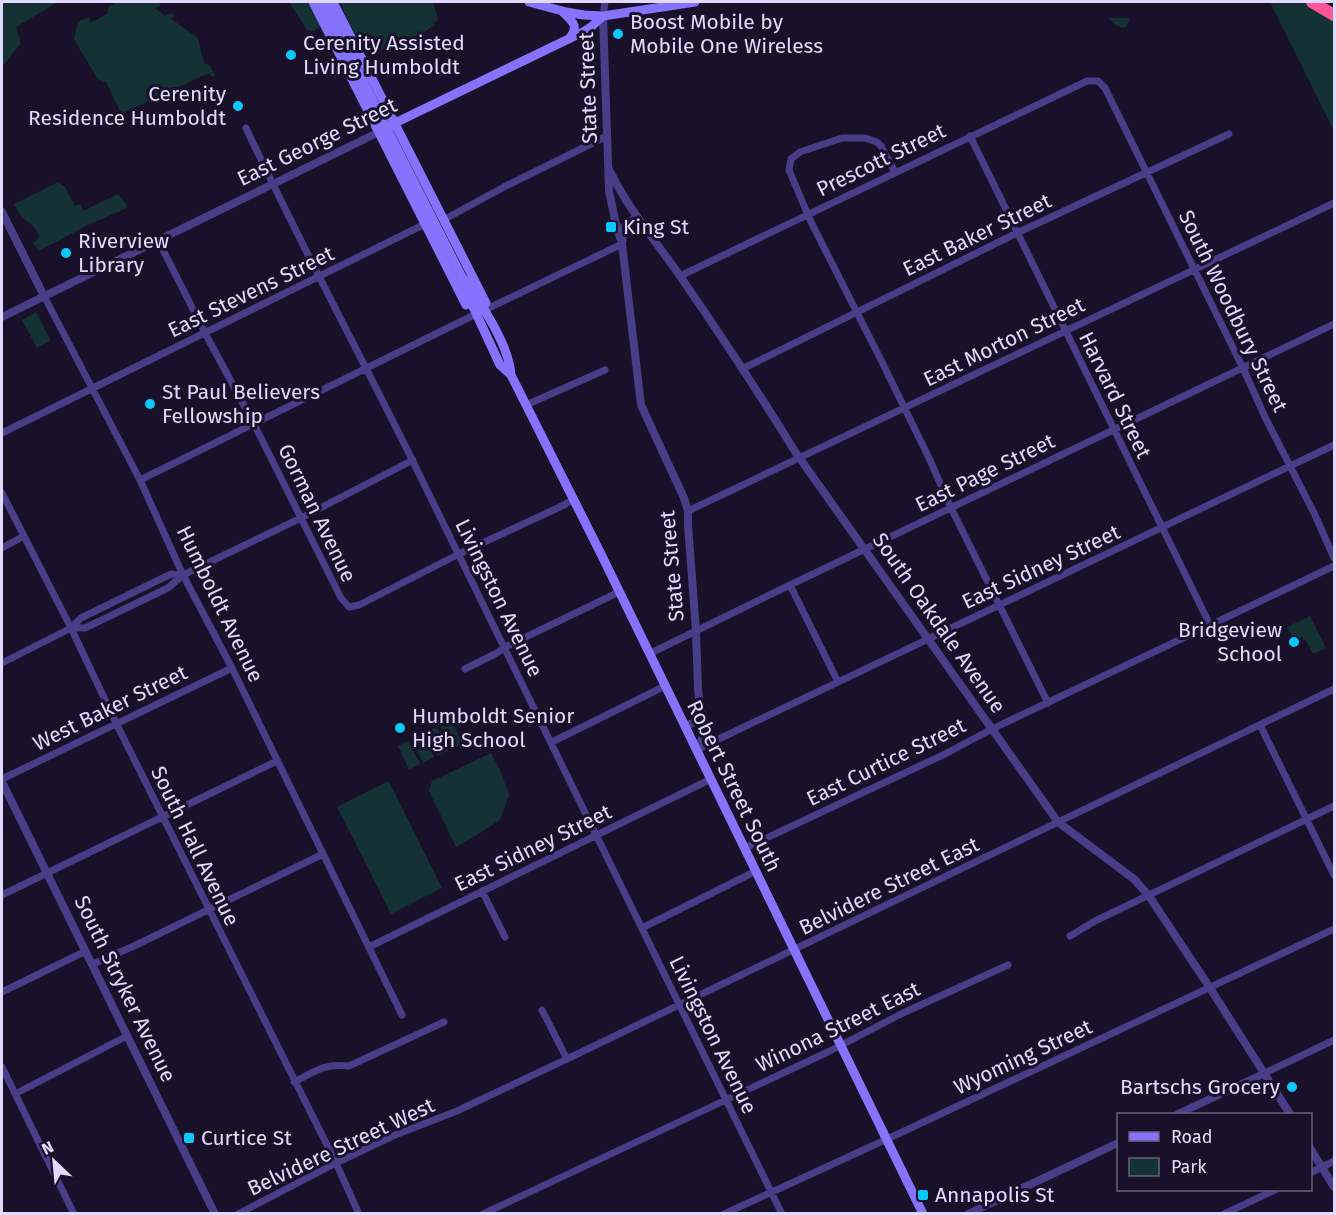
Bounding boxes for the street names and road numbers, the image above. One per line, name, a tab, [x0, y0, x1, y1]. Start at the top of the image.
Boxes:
street label: State Street	[573, 31, 603, 144]
street label: East George Street	[233, 92, 401, 192]
street label: Prescott Street	[812, 117, 950, 202]
street label: East Baker Street	[898, 188, 1056, 282]
street label: South Woodbury Street	[1173, 206, 1293, 417]
street label: East Stevens Street	[164, 240, 339, 343]
street label: East Morton Street	[919, 292, 1089, 392]
street label: Harvard Street	[1073, 327, 1157, 463]
street label: East Page Street	[911, 428, 1059, 518]
street label: Gorman Avenue	[272, 440, 362, 586]
street label: State Street	[654, 509, 690, 623]
street label: Livingston Avenue	[449, 515, 549, 681]
street label: East Sidney Street	[958, 519, 1125, 615]
street label: Humboldt Avenue	[171, 522, 269, 686]
street label: South Oakdale Avenue	[867, 528, 1011, 718]
street label: West Baker Street	[29, 659, 192, 757]
street label: Robert Street South	[681, 696, 787, 876]
street label: East Curtice Street	[802, 712, 970, 812]
street label: South Hall Avenue	[145, 762, 245, 930]
street label: East Sidney Street	[450, 799, 616, 897]
street label: Belvidere Street East	[795, 831, 984, 941]
street label: South Stryker Avenue	[69, 892, 181, 1086]
street label: Livingston Avenue	[663, 952, 763, 1118]
street label: Winona Street East	[752, 976, 925, 1078]
street label: Wyoming Street	[950, 1013, 1097, 1100]
street label: Belvidere Street West	[243, 1092, 439, 1202]

